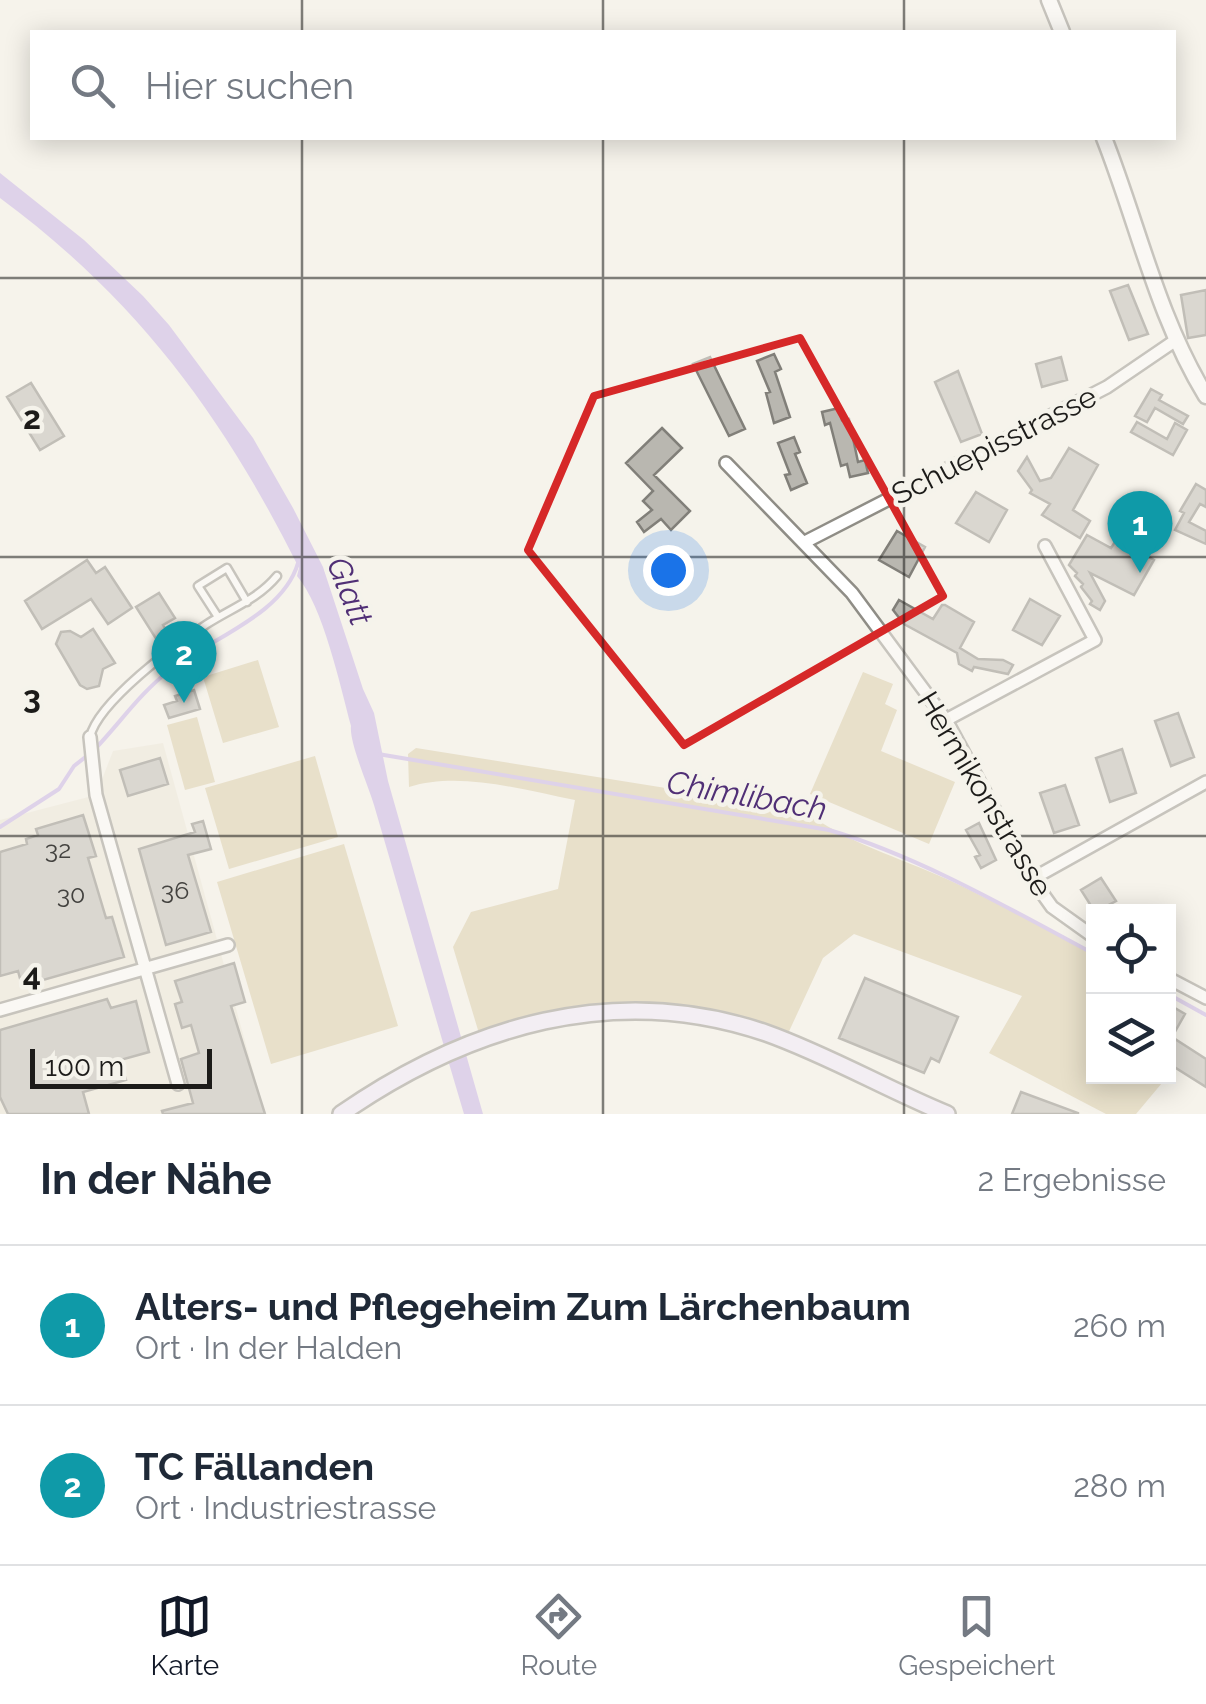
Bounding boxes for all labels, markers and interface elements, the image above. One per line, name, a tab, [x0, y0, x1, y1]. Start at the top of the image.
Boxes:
search box	[30, 30, 1176, 140]
icon: search	[65, 58, 120, 113]
text: Hier suchen	[145, 63, 354, 108]
street label: Schuepisstrasse	[886, 378, 1102, 512]
text: 2	[23, 399, 41, 436]
pin: 1	[1108, 490, 1172, 573]
your location	[643, 545, 694, 596]
water label: Glatt	[320, 552, 381, 631]
pin: 2	[152, 620, 216, 703]
text: 3	[23, 678, 41, 715]
street label: Hermikonstrasse	[910, 685, 1060, 903]
water label: Chimlibach	[664, 763, 830, 827]
house number: 32	[45, 834, 71, 864]
house number: 36	[161, 875, 189, 905]
house number: 30	[57, 879, 85, 909]
map controls	[1086, 904, 1176, 1084]
button: locate	[1086, 904, 1176, 994]
text: 4	[23, 956, 41, 993]
button: layers	[1086, 994, 1176, 1084]
scale bar	[30, 1044, 212, 1088]
text: 100 m	[45, 1050, 124, 1083]
text: In der Nähe	[40, 1155, 272, 1204]
text: 2 Ergebnisse	[977, 1161, 1166, 1198]
text: Alters- und Pflegeheim Zum Lärchenbaum	[135, 1284, 911, 1329]
text: 1	[65, 1307, 80, 1344]
text: 260 m	[1073, 1307, 1166, 1344]
text: Ort · In der Halden	[135, 1329, 402, 1366]
text: TC Fällanden	[135, 1444, 374, 1489]
text: 2	[63, 1467, 82, 1504]
text: 280 m	[1073, 1467, 1166, 1504]
text: Ort · Industriestrasse	[135, 1489, 436, 1526]
tab: Karte	[151, 1589, 219, 1682]
tab: Route	[520, 1589, 597, 1682]
tab: Gespeichert	[898, 1589, 1055, 1682]

